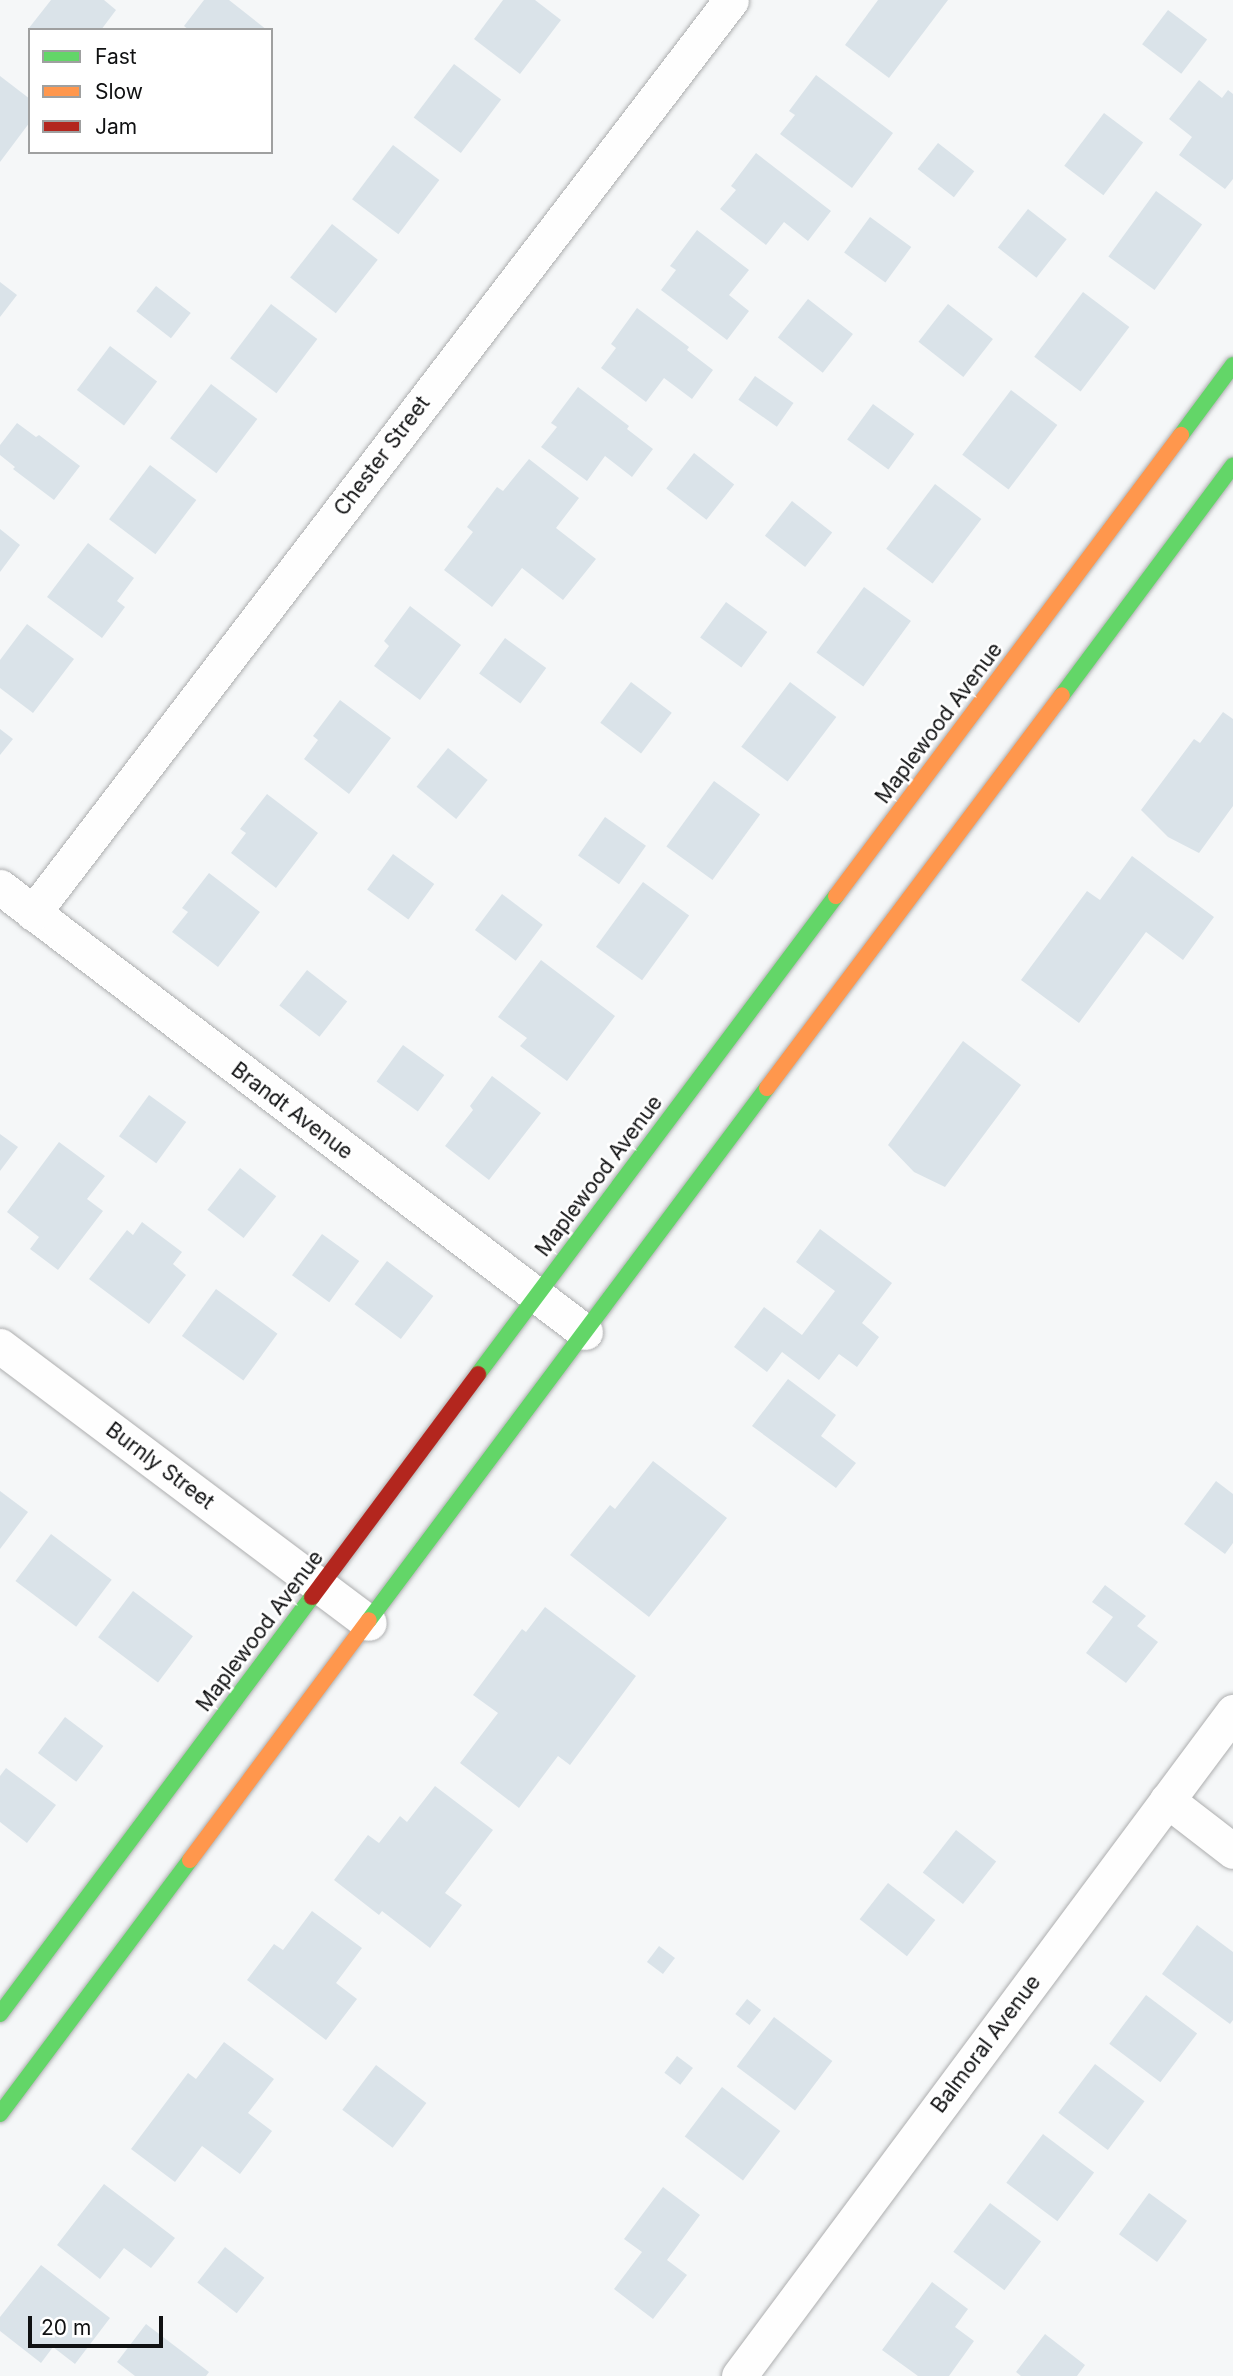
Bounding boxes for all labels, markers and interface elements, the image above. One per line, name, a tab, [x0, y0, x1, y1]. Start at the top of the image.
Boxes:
legend	[28, 28, 273, 154]
text: Fast	[95, 44, 137, 69]
text: Slow	[95, 79, 143, 104]
text: Jam	[95, 114, 137, 139]
street label: Chester Street	[329, 391, 435, 521]
street label: Maplewood Avenue	[870, 638, 1008, 808]
street label: Brandt Avenue	[226, 1057, 358, 1165]
street label: Maplewood Avenue	[530, 1091, 668, 1261]
street label: Burnly Street	[101, 1417, 219, 1515]
street label: Maplewood Avenue	[191, 1546, 329, 1716]
street label: Balmoral Avenue	[926, 1970, 1046, 2118]
scale bar	[32, 2302, 166, 2346]
text: 20 m	[41, 2315, 91, 2340]

